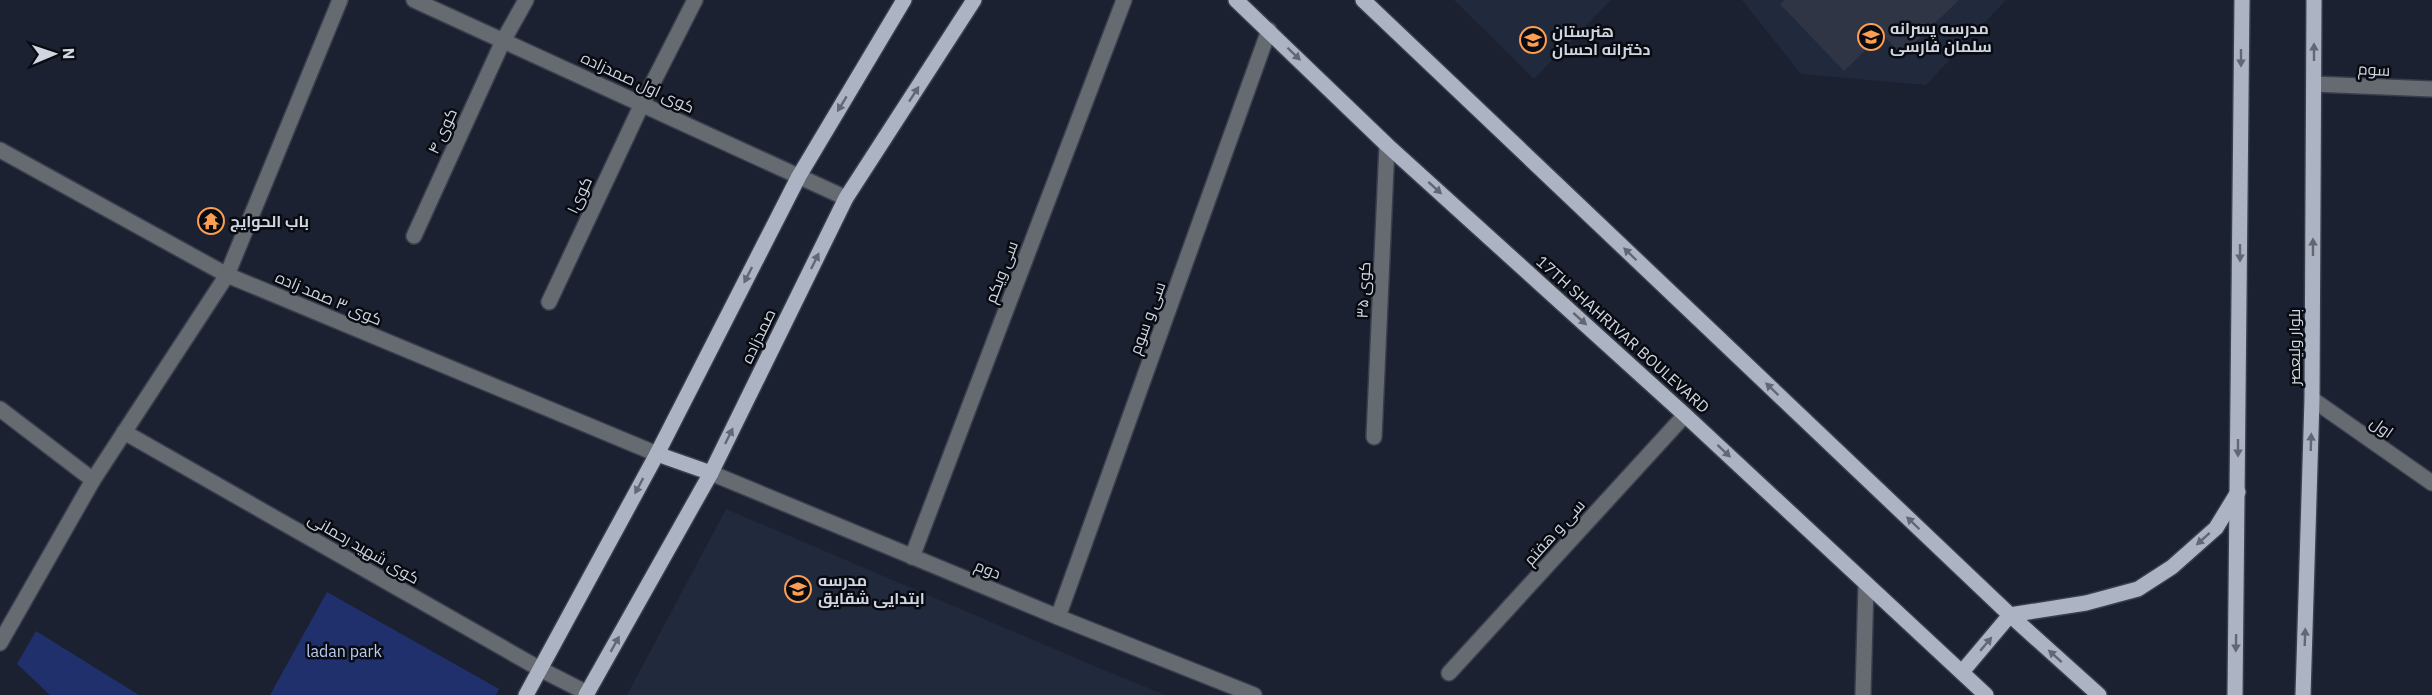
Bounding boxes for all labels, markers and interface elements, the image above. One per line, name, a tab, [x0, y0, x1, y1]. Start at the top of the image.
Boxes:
place label: مدرسه پسرانه سلمان فارسی	[1890, 18, 1992, 56]
place label: هنرستان دخترانه احسان	[1552, 21, 1650, 59]
school or university icon: مدرسه پسرانه سلمان فارسی	[1856, 22, 1886, 52]
north arrow	[24, 24, 84, 84]
school or university icon: هنرستان دخترانه احسان	[1518, 25, 1548, 55]
one-way arrow	[2309, 42, 2319, 61]
text: N	[59, 47, 79, 60]
street label: کوی اول صمدزاده	[578, 47, 698, 118]
one-way arrow	[1286, 47, 1301, 61]
one-way arrow	[2237, 49, 2246, 68]
street label: سوم	[2357, 58, 2391, 82]
one-way arrow	[908, 85, 919, 102]
one-way arrow	[837, 96, 847, 113]
street label: کوی ۴	[423, 105, 462, 157]
street label: کوی۱	[562, 173, 597, 217]
one-way arrow	[1428, 181, 1443, 195]
temple icon: باب الحوایج	[196, 206, 226, 236]
place label: باب الحوایج	[230, 211, 309, 232]
one-way arrow	[2308, 237, 2318, 256]
street label: سی ویکم	[980, 238, 1024, 307]
one-way arrow	[2235, 244, 2245, 263]
one-way arrow	[1623, 247, 1638, 261]
street label: 17TH SHAHRIVAR BOULEVARD	[1532, 251, 1714, 417]
one-way arrow	[810, 253, 820, 270]
street label: کوی ۳۵	[1352, 261, 1375, 319]
street label: کوی ۳ صمد زاده	[272, 267, 385, 330]
one-way arrow	[744, 267, 753, 284]
street label: سی و سوم	[1125, 279, 1171, 358]
street label: صمدزاده	[736, 306, 780, 366]
street label: بلوار ولیعصر	[2284, 309, 2304, 386]
one-way arrow	[1572, 312, 1587, 325]
one-way arrow	[1765, 382, 1779, 396]
street label: اول	[2366, 412, 2397, 443]
one-way arrow	[724, 428, 734, 445]
one-way arrow	[2306, 432, 2315, 451]
one-way arrow	[2234, 439, 2243, 458]
one-way arrow	[1716, 444, 1731, 458]
one-way arrow	[634, 477, 644, 494]
street label: سی و هفتم	[1519, 495, 1590, 570]
street label: کوی شهید رحمانی	[304, 508, 423, 589]
one-way arrow	[1905, 516, 1920, 530]
one-way arrow	[2196, 532, 2211, 545]
street label: دوم	[971, 555, 1004, 585]
place label: مدرسه ابتدایی شقایق	[818, 570, 925, 608]
school or university icon: مدرسه ابتدایی شقایق	[783, 574, 813, 604]
one-way arrow	[2300, 627, 2309, 646]
one-way arrow	[2231, 634, 2241, 653]
one-way arrow	[610, 635, 620, 652]
one-way arrow	[1979, 637, 1992, 652]
park label: ladan park	[306, 641, 382, 661]
one-way arrow	[2048, 649, 2063, 663]

